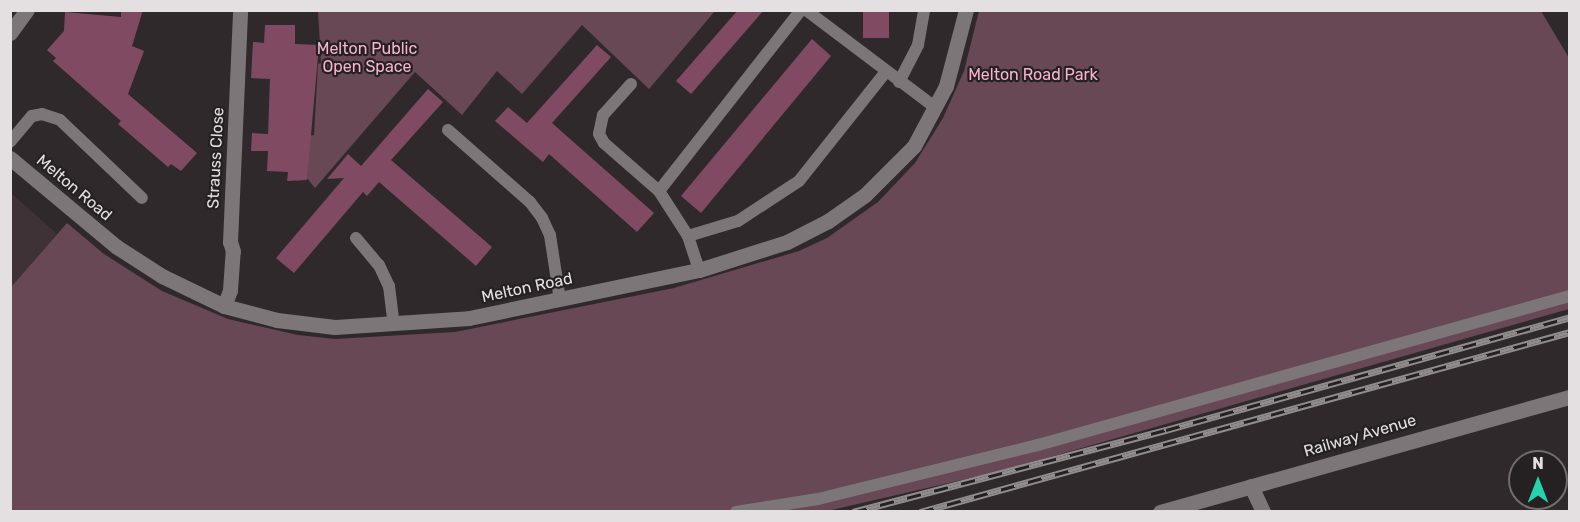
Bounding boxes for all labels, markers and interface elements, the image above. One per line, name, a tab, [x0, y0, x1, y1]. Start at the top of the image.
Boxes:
park label: Melton Public Open Space	[317, 39, 417, 77]
park label: Melton Road Park	[968, 65, 1098, 85]
street label: Strauss Close	[204, 107, 228, 209]
street label: Melton Road	[32, 151, 116, 225]
street label: Melton Road	[480, 269, 574, 307]
street label: Railway Avenue	[1301, 411, 1419, 461]
north arrow	[1508, 450, 1568, 510]
text: N	[1532, 454, 1544, 473]

